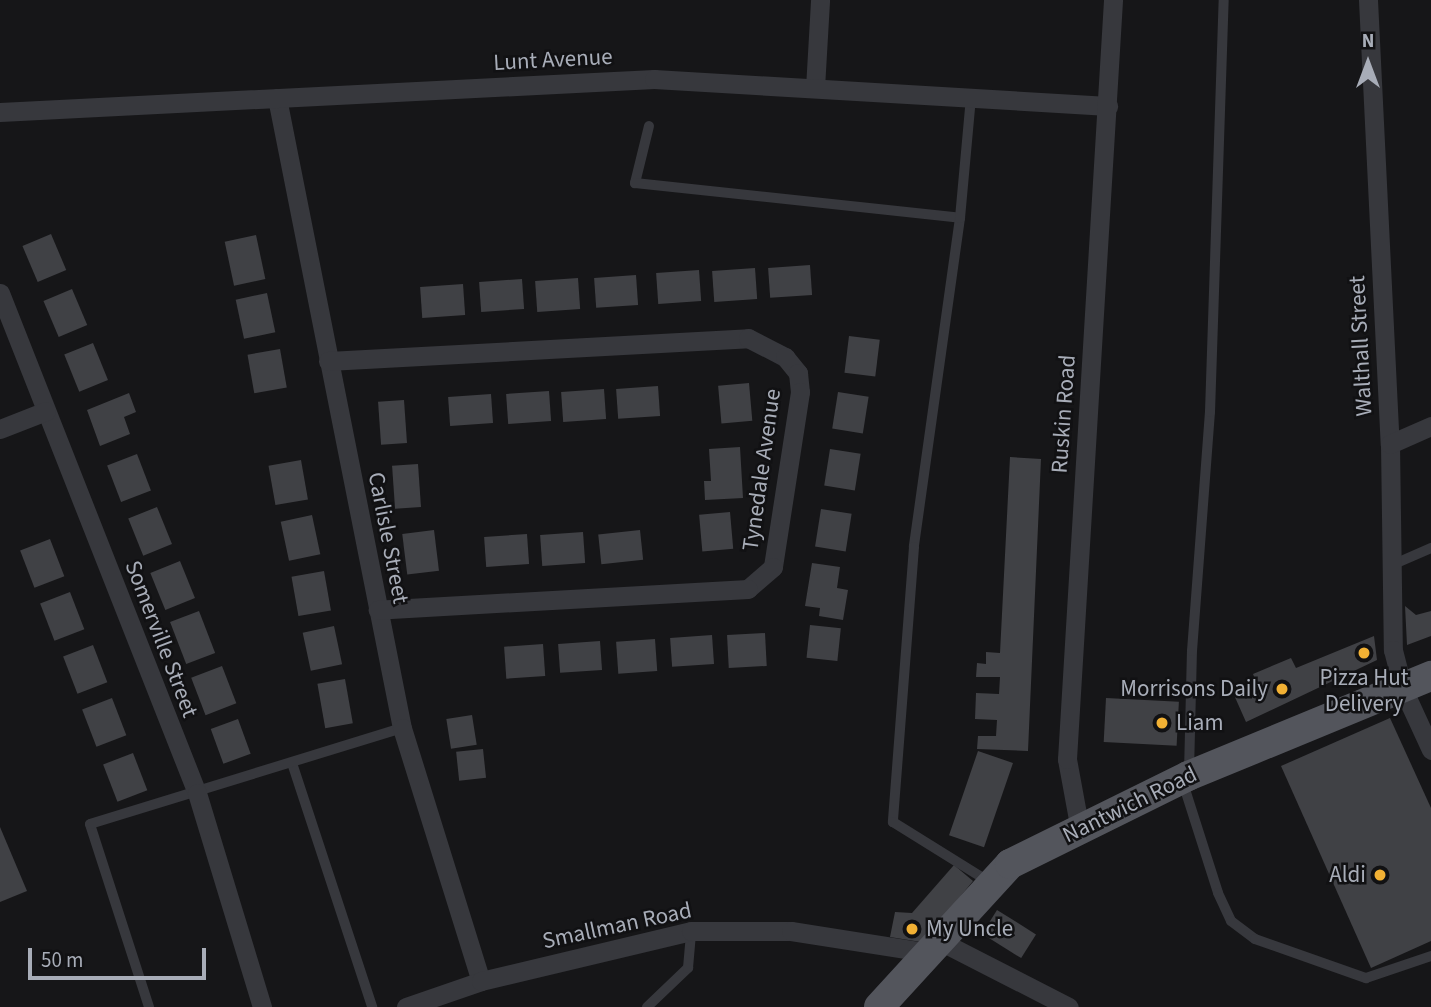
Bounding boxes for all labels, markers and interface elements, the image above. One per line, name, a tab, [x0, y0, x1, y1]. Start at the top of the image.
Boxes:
north arrow	[1333, 28, 1403, 98]
text: N	[1362, 28, 1374, 55]
street label: Lunt Avenue	[493, 43, 613, 77]
street label: Walthall Street	[1344, 275, 1378, 417]
street label: Ruskin Road	[1046, 354, 1082, 474]
street label: Tynedale Avenue	[737, 387, 787, 553]
street label: Carlisle Street	[362, 470, 414, 606]
street label: Somerville Street	[118, 557, 204, 721]
marker: Pizza Hut Delivery	[1356, 645, 1372, 661]
place label: Pizza Hut Delivery	[1319, 664, 1409, 718]
place label: Morrisons Daily	[1120, 675, 1268, 703]
marker: Morrisons Daily	[1274, 681, 1290, 697]
place label: Liam	[1176, 709, 1223, 737]
marker: Liam	[1154, 715, 1170, 731]
street label: Nantwich Road	[1058, 761, 1202, 849]
place label: Aldi	[1329, 861, 1366, 889]
marker: Aldi	[1372, 867, 1388, 883]
street label: Smallman Road	[540, 897, 694, 955]
place label: My Uncle	[926, 915, 1013, 943]
marker: My Uncle	[904, 921, 920, 937]
scale bar	[32, 934, 210, 978]
text: 50 m	[41, 945, 83, 975]

